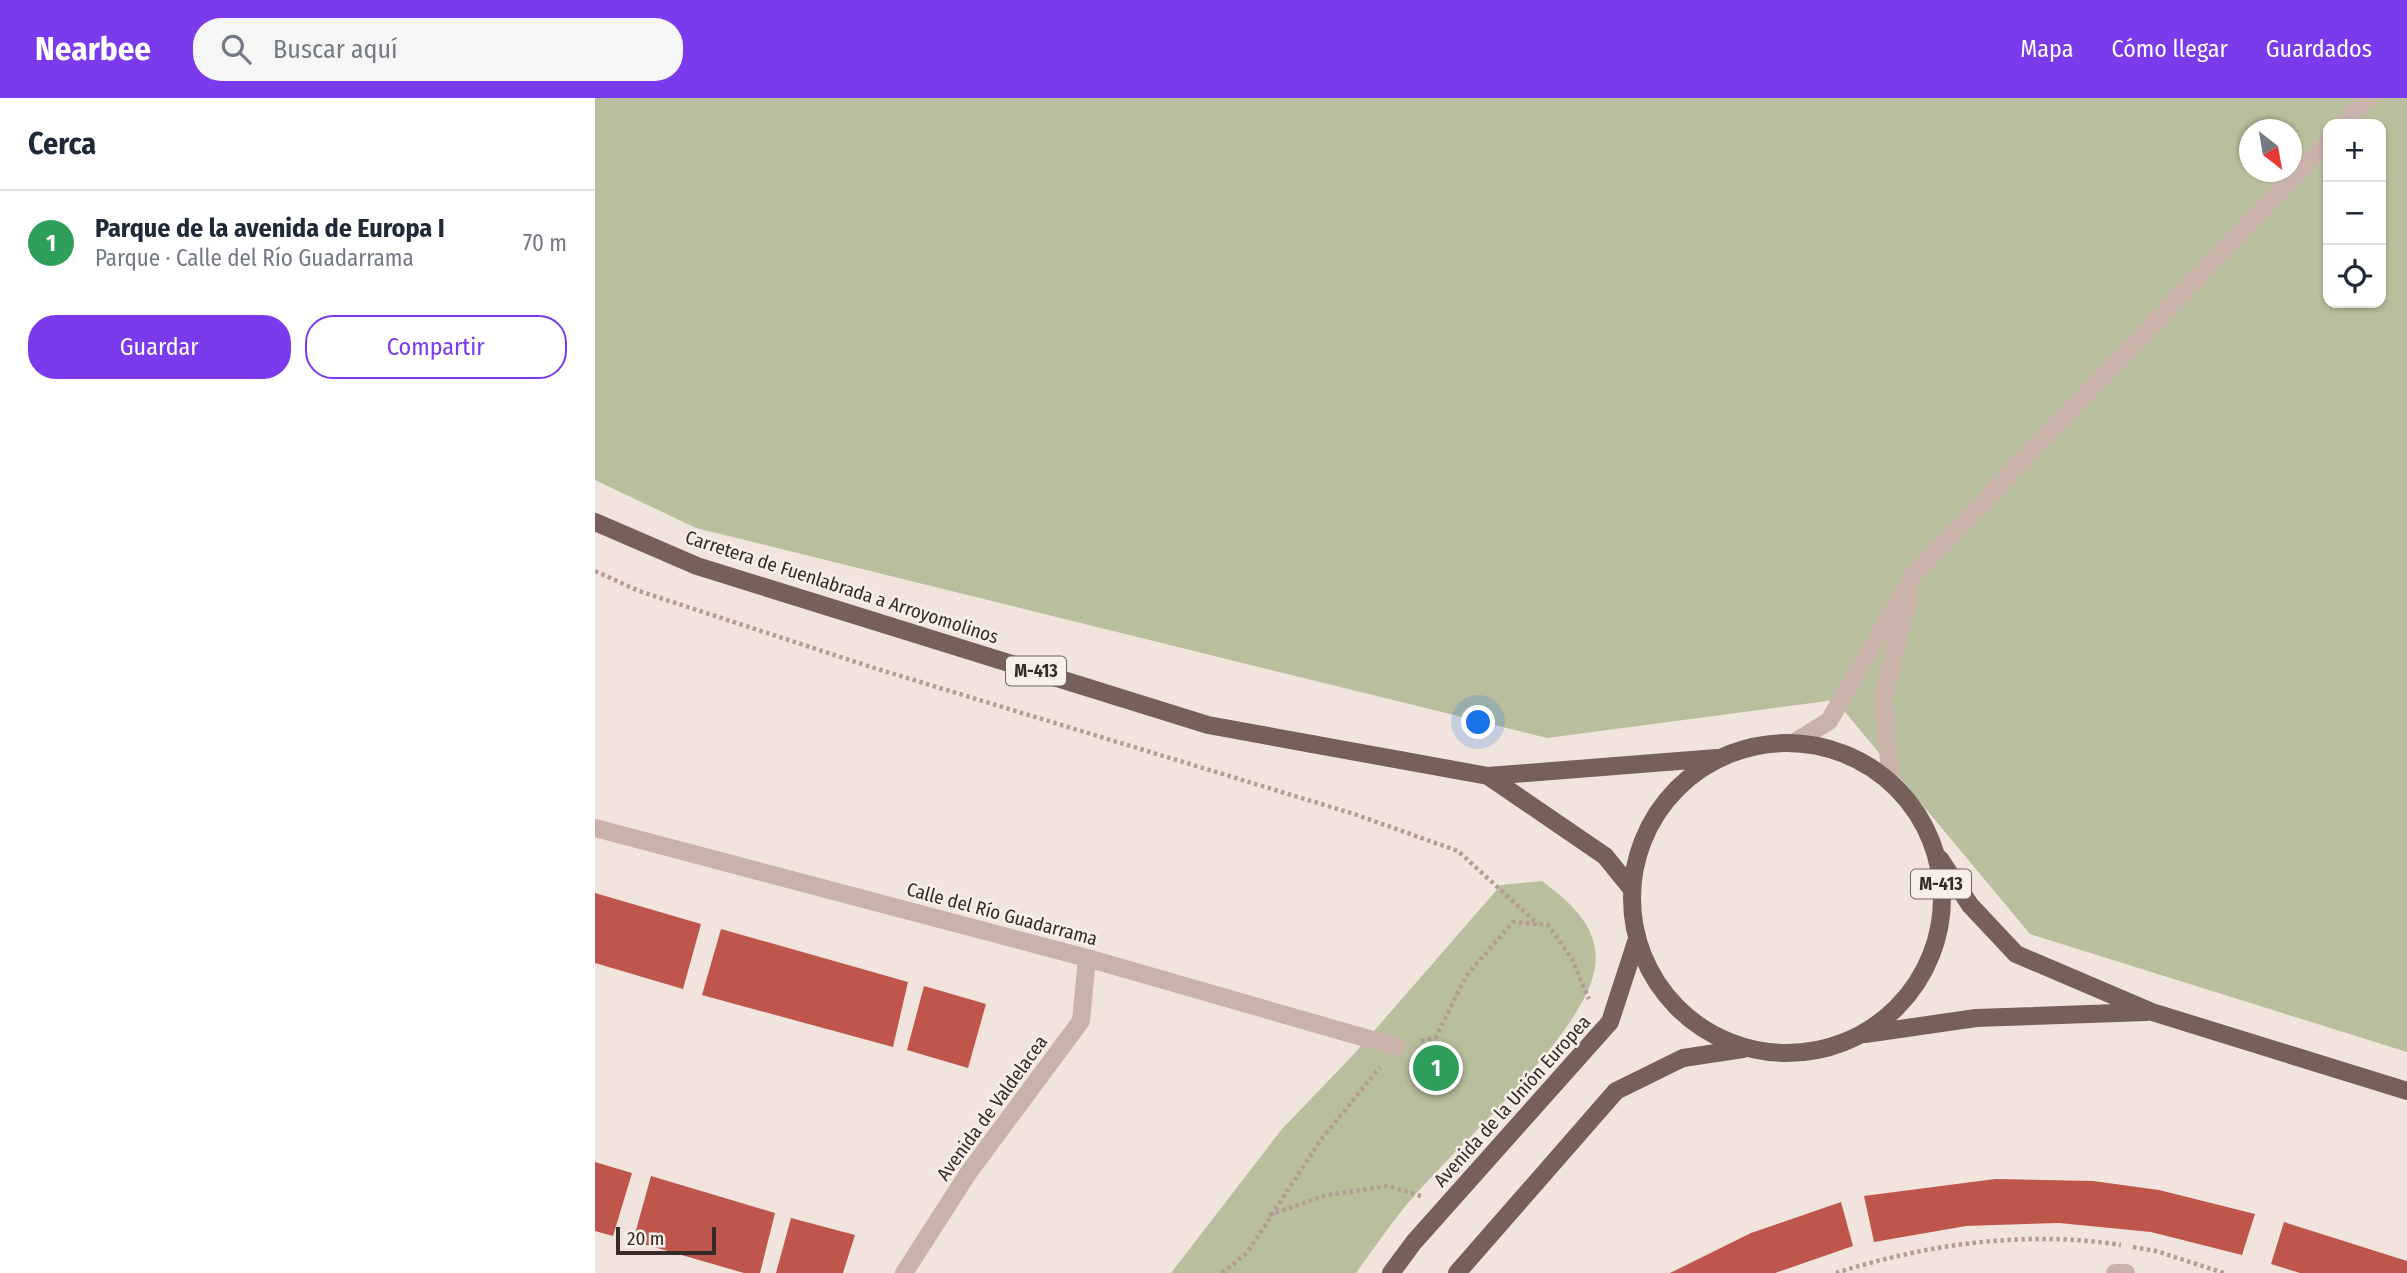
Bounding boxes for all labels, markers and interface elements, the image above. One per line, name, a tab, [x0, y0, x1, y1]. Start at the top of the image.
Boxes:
search box	[193, 18, 683, 81]
text: Nearbee	[35, 29, 151, 69]
icon: search	[217, 30, 255, 68]
text: Buscar aquí	[273, 34, 398, 65]
text: Mapa	[2020, 35, 2073, 63]
text: Cómo llegar	[2111, 35, 2228, 63]
text: Guardados	[2266, 35, 2372, 63]
north arrow	[2239, 119, 2302, 182]
map controls	[2323, 119, 2386, 308]
button: +	[2323, 119, 2386, 182]
text: Cerca	[28, 126, 96, 162]
button: −	[2323, 182, 2386, 245]
text: Parque de la avenida de Europa I	[95, 213, 445, 244]
text: 1	[46, 229, 56, 257]
text: 70 m	[523, 229, 567, 257]
text: Parque · Calle del Río Guadarrama	[95, 244, 414, 272]
button: locate	[2323, 245, 2386, 308]
button: Guardar	[28, 315, 291, 379]
button: Compartir	[305, 315, 567, 379]
street label: Carretera de Fuenlabrada a Arroyomolinos	[682, 525, 1002, 649]
road number: M-413	[1006, 656, 1066, 686]
your location	[1461, 705, 1495, 739]
road number: M-413	[1911, 870, 1971, 898]
street label: Calle del Río Guadarrama	[904, 877, 1100, 951]
street label: Avenida de la Unión Europea	[1429, 1010, 1595, 1192]
street label: Avenida de Valdelacea	[932, 1031, 1052, 1185]
pin: 1	[1413, 1042, 1459, 1094]
scale bar	[616, 1224, 716, 1256]
text: 20 m	[627, 1227, 664, 1250]

